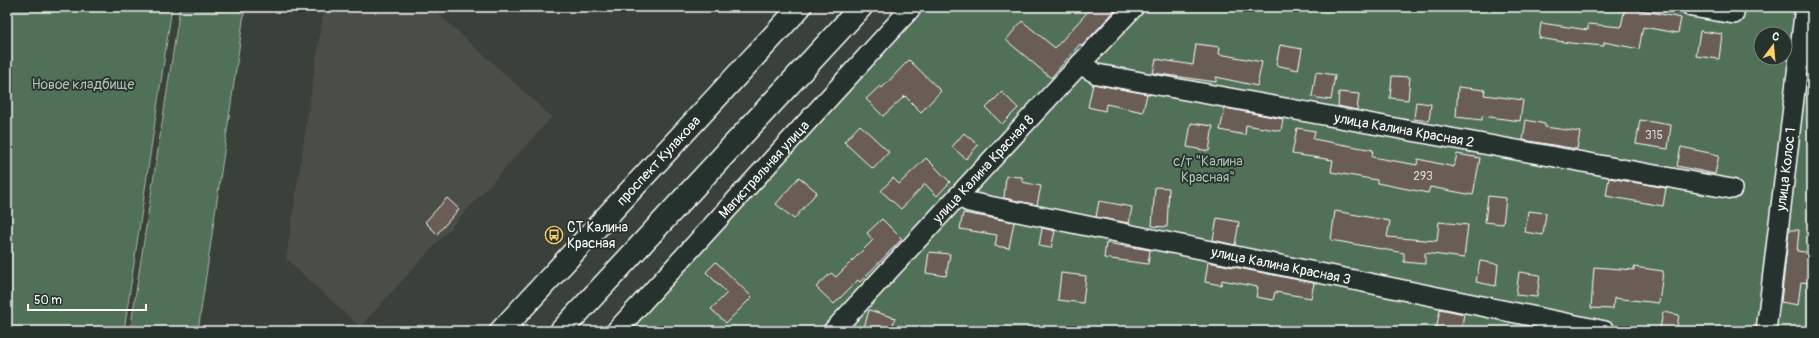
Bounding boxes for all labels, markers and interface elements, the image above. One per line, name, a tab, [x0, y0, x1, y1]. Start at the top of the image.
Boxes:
north arrow	[1753, 26, 1793, 66]
text: С	[1771, 30, 1781, 44]
park label: Новое кладбище	[32, 76, 134, 93]
street label: улица Калина Красная 2	[1332, 109, 1476, 151]
street label: улица Калина Красная 8	[929, 112, 1038, 227]
street label: проспект Кулакова	[613, 113, 704, 209]
street label: Магистральная улица	[715, 117, 813, 222]
street label: улица Колос 1	[1772, 126, 1799, 213]
house number: 315	[1645, 128, 1663, 143]
park label: с/т "Калина Красная"	[1173, 153, 1243, 186]
house number: 293	[1413, 169, 1433, 184]
place label: СТ Калина Красная	[567, 219, 628, 252]
bus stop icon: СТ Калина Красная	[544, 225, 564, 245]
street label: улица Калина Красная 3	[1209, 243, 1352, 288]
scale bar	[28, 286, 146, 312]
text: 50 m	[34, 293, 62, 308]

